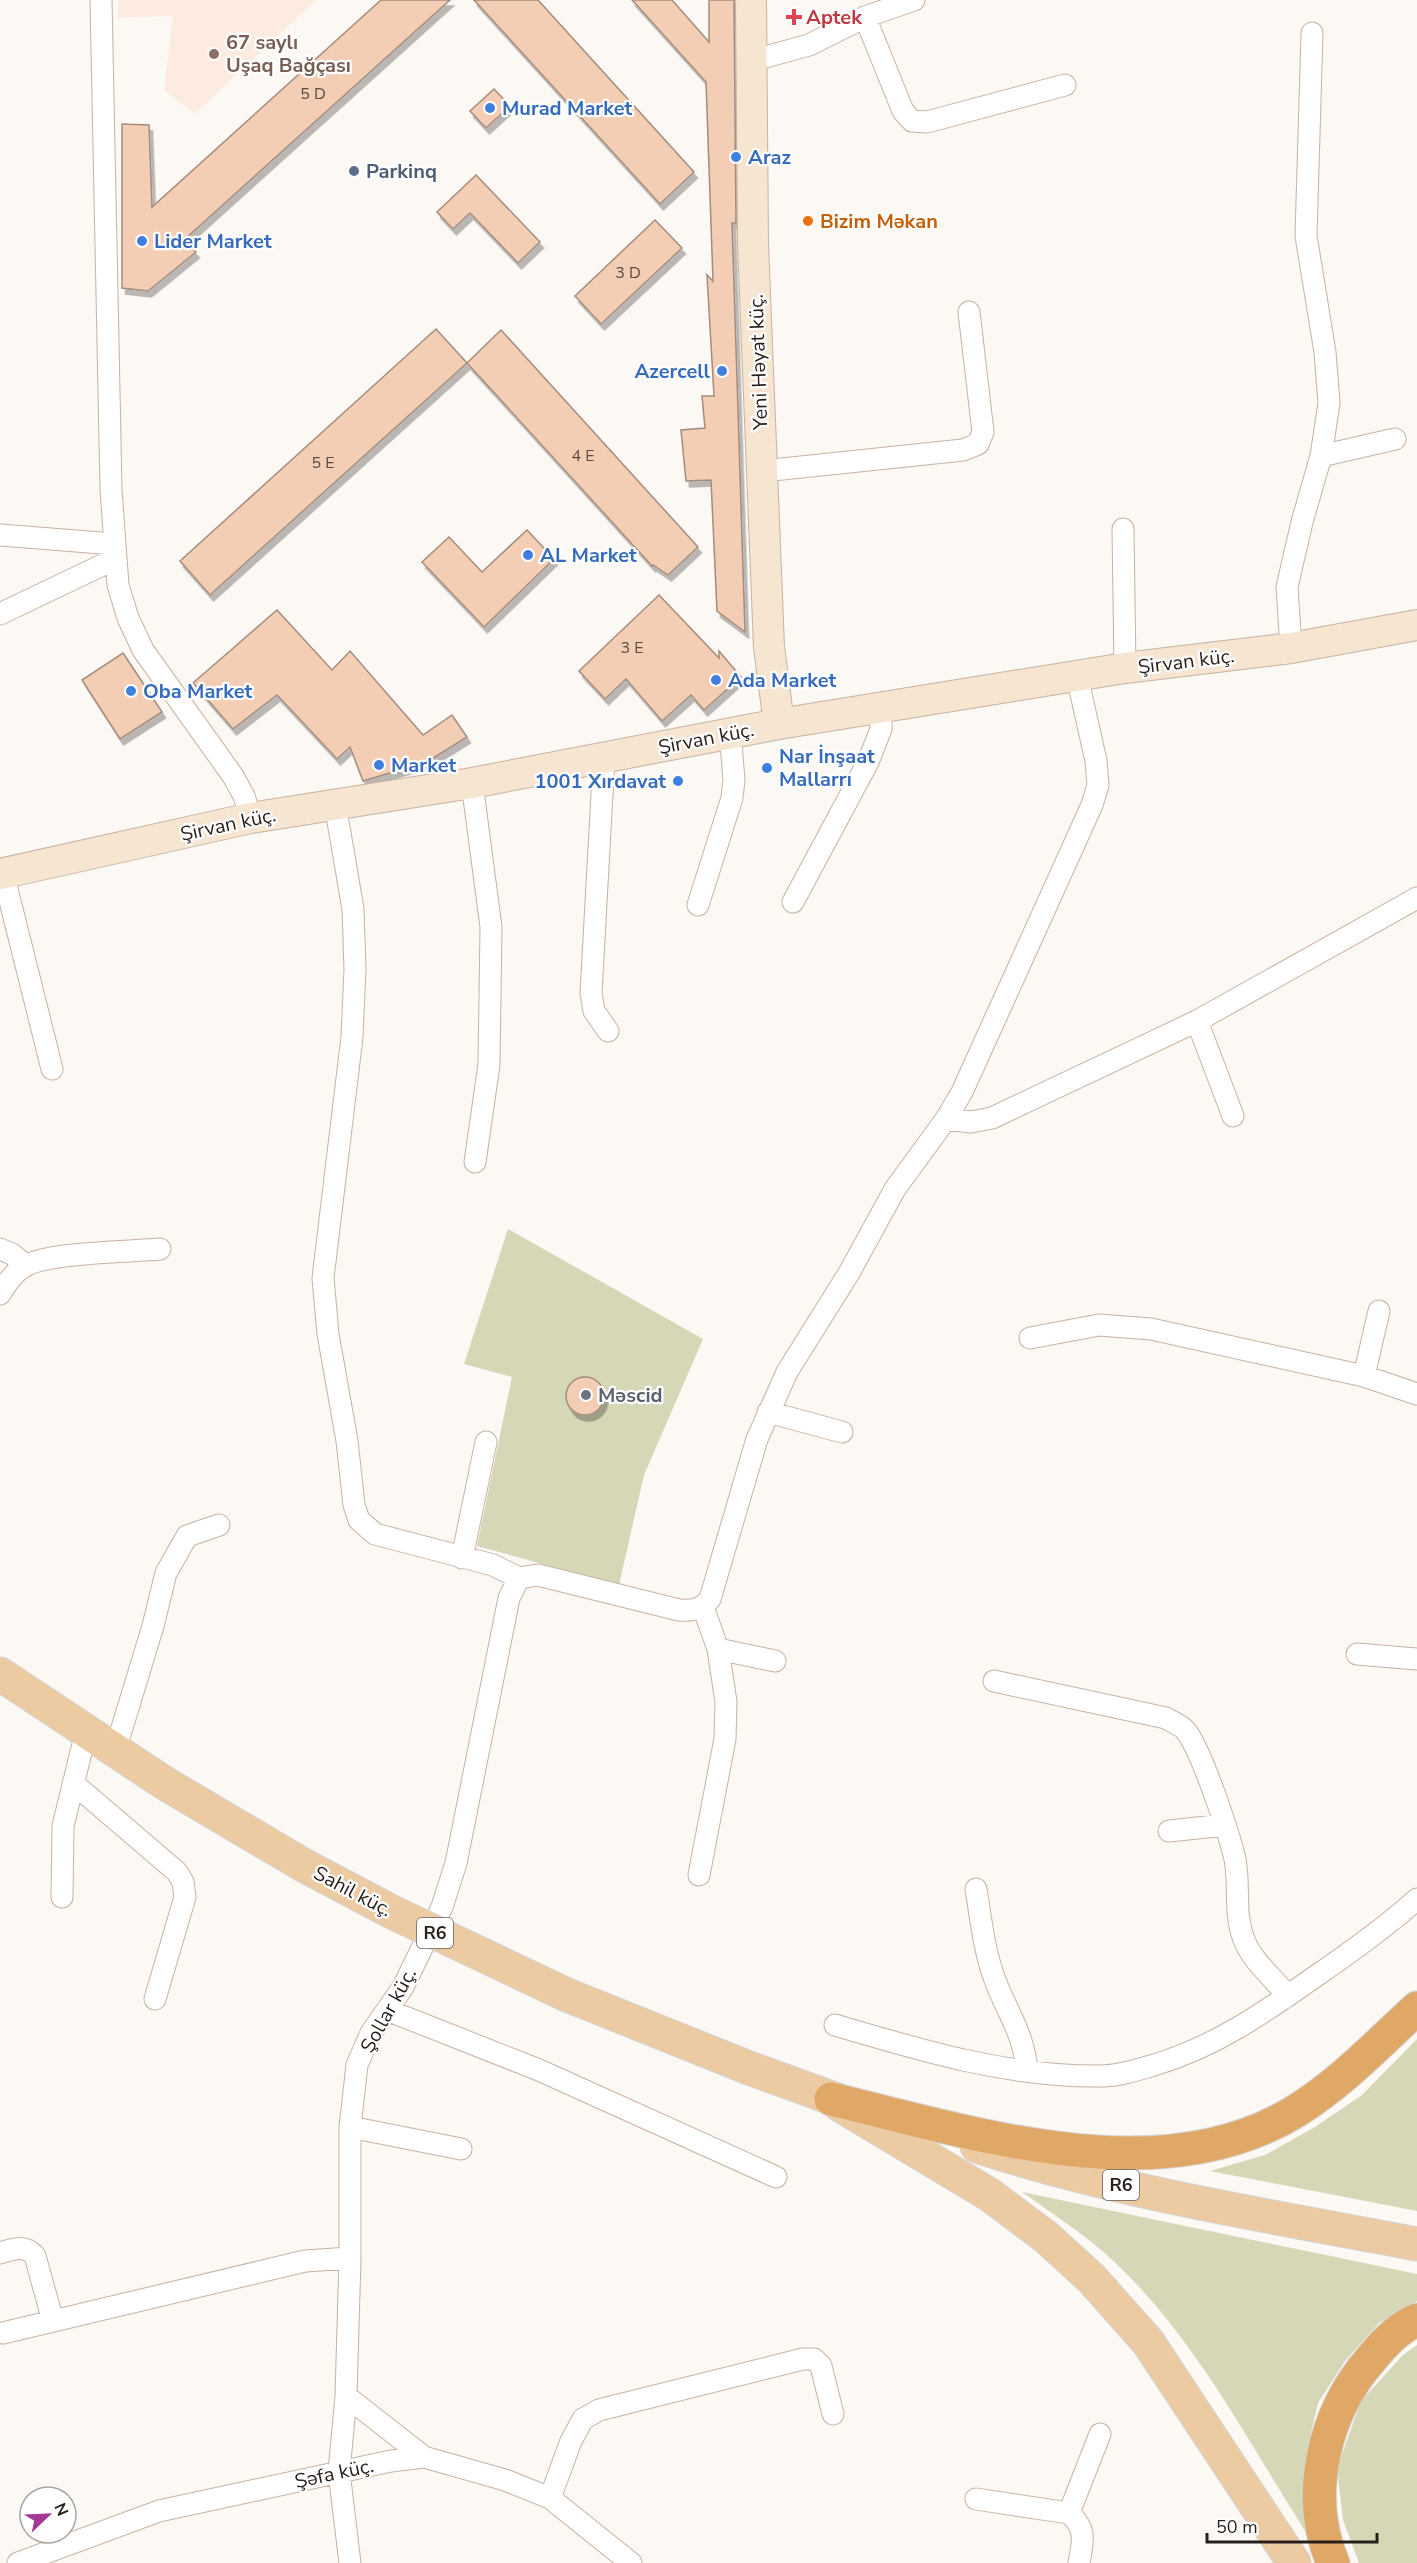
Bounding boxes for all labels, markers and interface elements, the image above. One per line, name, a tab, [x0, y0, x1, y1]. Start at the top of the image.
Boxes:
place label: Aptek	[806, 4, 863, 31]
marker: Aptek	[787, 10, 801, 24]
place label: 67 saylı Uşaq Bağçası	[226, 29, 351, 79]
marker: 67 saylı Uşaq Bağçası	[207, 47, 221, 61]
house number: 5 D	[300, 83, 326, 105]
place label: Murad Market	[502, 95, 632, 122]
marker: Murad Market	[483, 101, 497, 115]
place label: Araz	[748, 144, 791, 171]
marker: Araz	[729, 150, 743, 164]
place label: Parkinq	[366, 158, 437, 185]
marker: Parkinq	[347, 164, 361, 178]
place label: Bizim Məkan	[820, 208, 938, 235]
marker: Bizim Məkan	[801, 214, 815, 228]
place label: Lider Market	[154, 228, 272, 255]
marker: Lider Market	[135, 234, 149, 248]
house number: 3 D	[615, 262, 641, 284]
street label: Yeni Həyat küç.	[743, 294, 774, 431]
place label: Azercell	[635, 358, 711, 385]
marker: Azercell	[715, 364, 729, 378]
house number: 4 E	[571, 445, 595, 467]
house number: 5 E	[311, 452, 335, 474]
place label: AL Market	[540, 542, 637, 569]
marker: AL Market	[521, 548, 535, 562]
house number: 3 E	[620, 637, 644, 659]
street label: Şirvan küç.	[1136, 642, 1236, 681]
place label: Ada Market	[728, 667, 837, 694]
marker: Ada Market	[709, 673, 723, 687]
place label: Oba Market	[143, 678, 252, 705]
marker: Oba Market	[124, 684, 138, 698]
street label: Şirvan küç.	[656, 716, 756, 761]
place label: Nar İnşaat Mallarrı	[779, 743, 875, 793]
place label: Market	[391, 752, 456, 779]
marker: Market	[372, 758, 386, 772]
marker: Nar İnşaat Mallarrı	[760, 761, 774, 775]
place label: 1001 Xırdavat	[535, 768, 666, 795]
marker: 1001 Xırdavat	[671, 774, 685, 788]
street label: Şirvan küç.	[178, 801, 278, 848]
place label: Məscid	[598, 1382, 663, 1409]
marker: Məscid	[579, 1388, 593, 1402]
street label: Sahil küç.	[309, 1860, 397, 1923]
road number: R6	[417, 1918, 453, 1948]
street label: Şollar küç.	[354, 1963, 423, 2058]
road number: R6	[1103, 2170, 1139, 2200]
street label: Şəfa küç.	[292, 2452, 376, 2495]
north arrow	[18, 2485, 78, 2545]
text: N	[48, 2500, 73, 2519]
scale bar	[1207, 2506, 1376, 2544]
text: 50 m	[1216, 2515, 1258, 2539]

